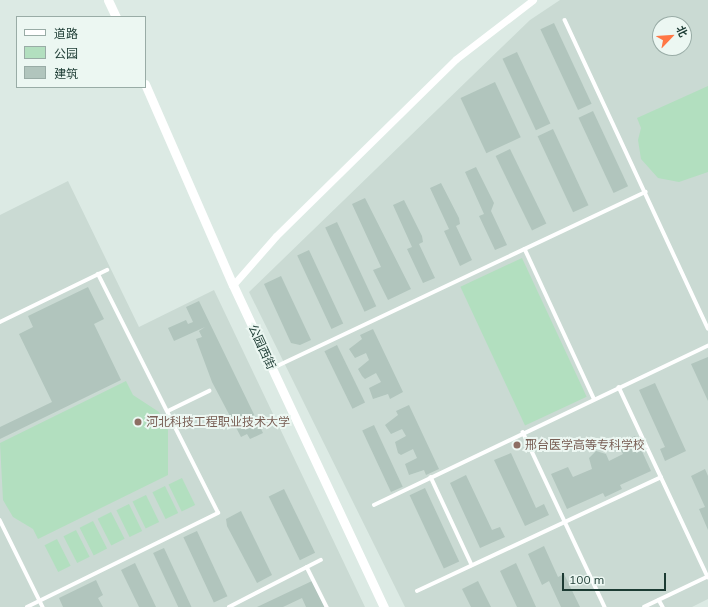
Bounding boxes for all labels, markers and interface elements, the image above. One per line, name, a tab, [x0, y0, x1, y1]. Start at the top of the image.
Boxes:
legend	[16, 16, 146, 88]
north arrow	[652, 16, 692, 56]
text: 北	[673, 23, 691, 39]
text: 道路	[54, 26, 78, 41]
text: 公园	[54, 46, 78, 61]
text: 建筑	[54, 66, 78, 81]
street label: 公园西街	[245, 322, 279, 372]
place label: 河北科技工程职业技术大学	[146, 415, 290, 429]
marker: 河北科技工程职业技术大学	[133, 417, 143, 427]
place label: 邢台医学高等专科学校	[525, 438, 645, 452]
marker: 邢台医学高等专科学校	[512, 440, 522, 450]
scale bar	[564, 565, 668, 591]
text: 100 m	[569, 572, 604, 587]

